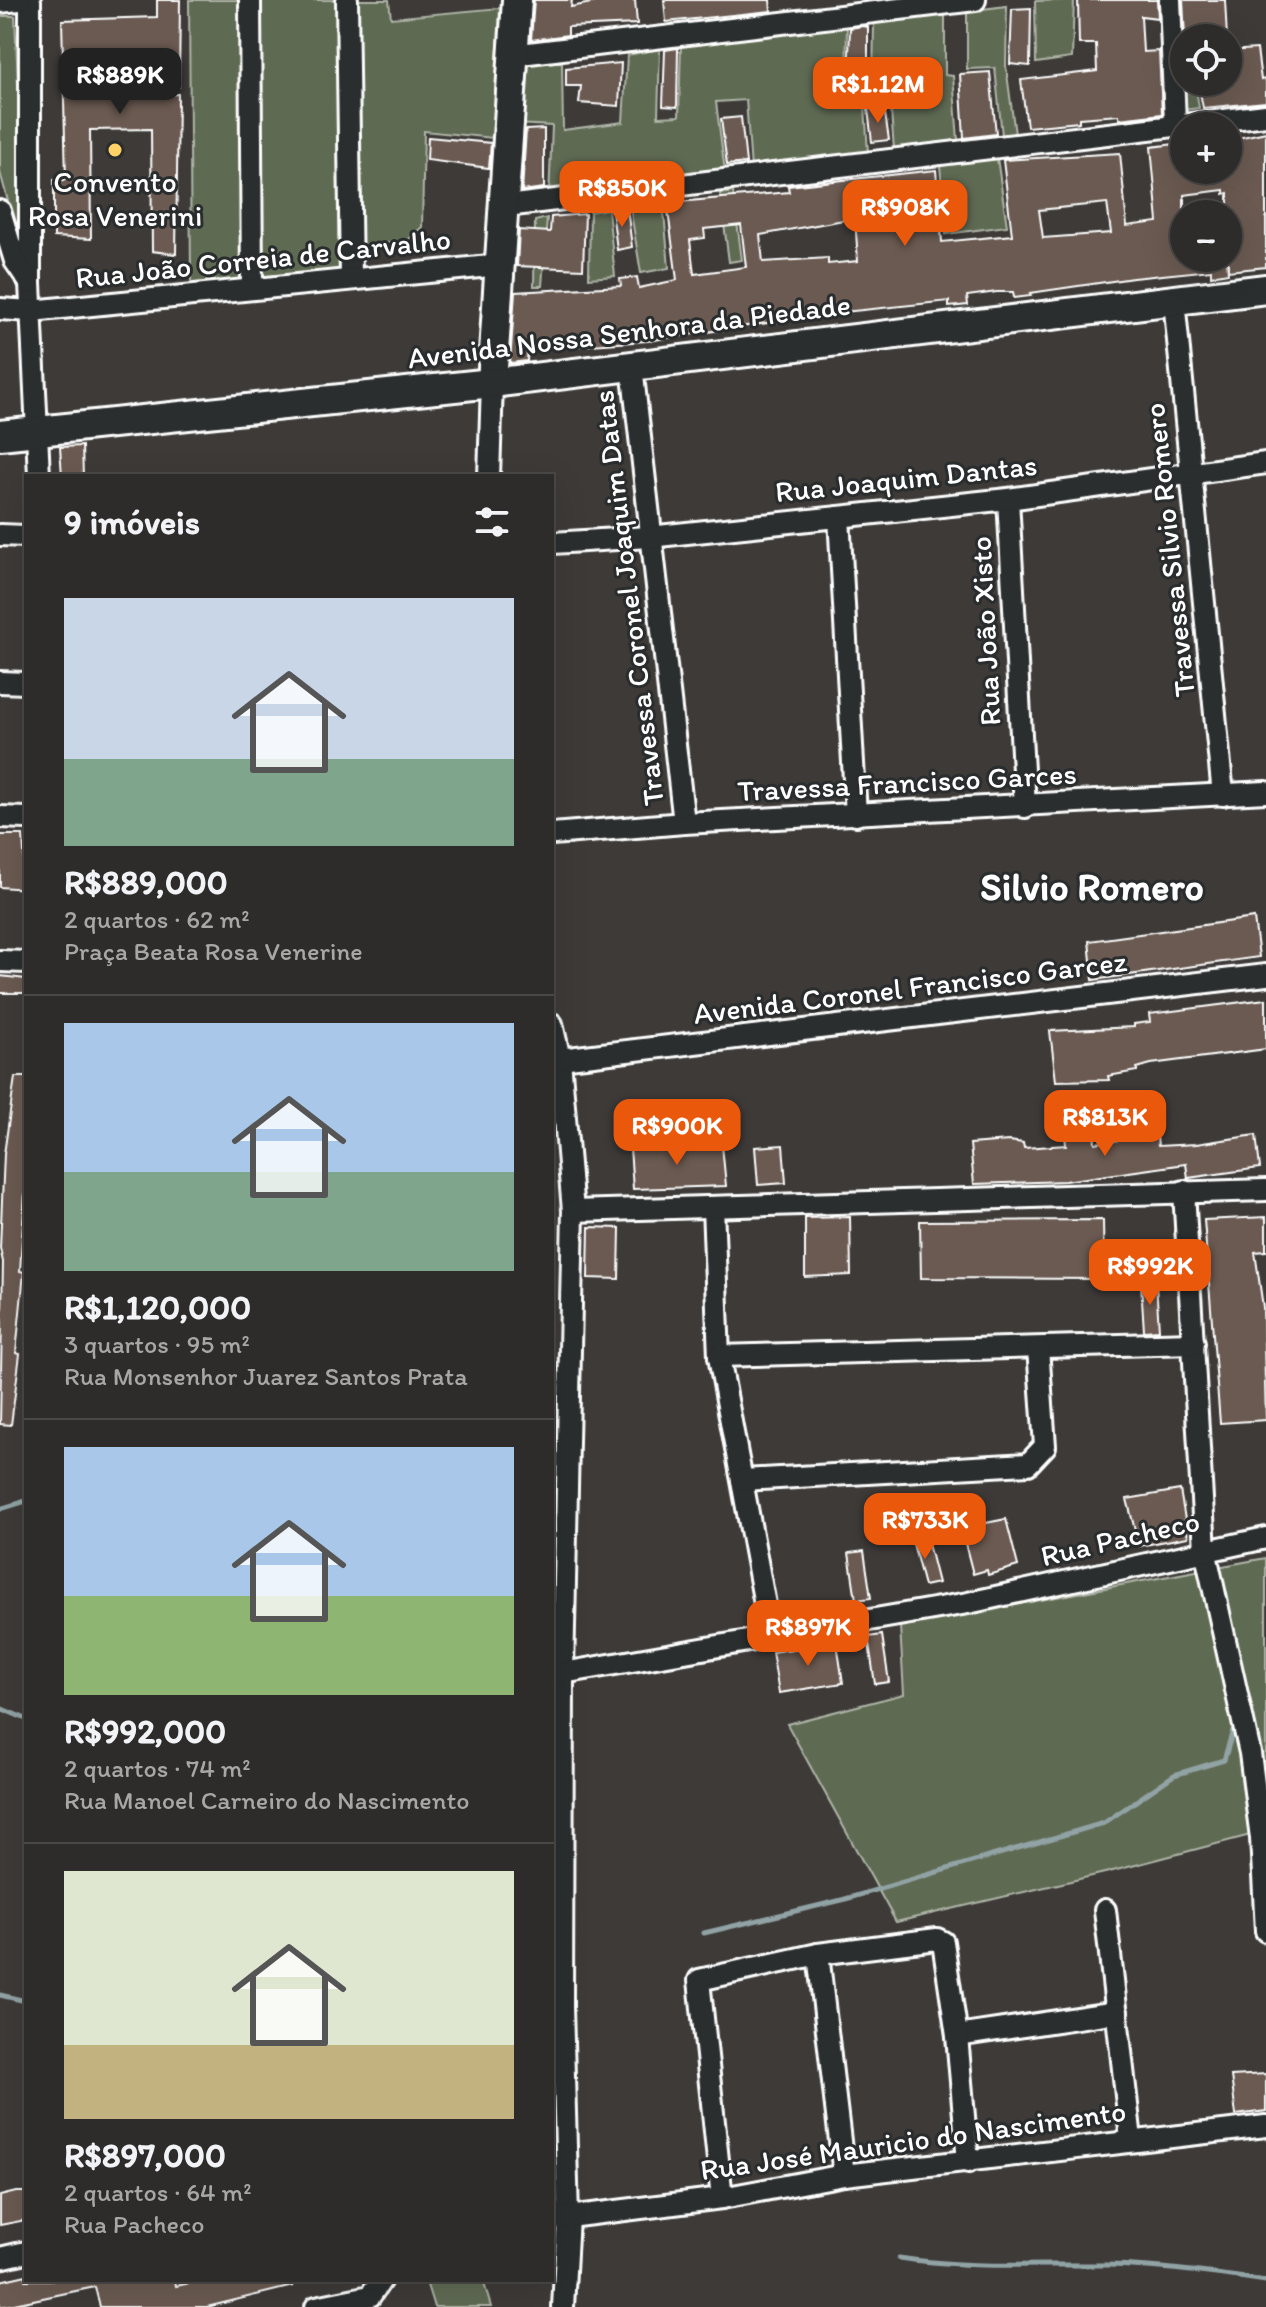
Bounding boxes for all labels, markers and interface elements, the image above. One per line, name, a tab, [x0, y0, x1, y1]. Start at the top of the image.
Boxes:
map controls	[1170, 24, 1242, 272]
button: locate	[1170, 24, 1242, 96]
pin: R$889K	[55, 48, 185, 116]
pin: R$1.12M	[804, 57, 952, 125]
text: R$889K	[76, 58, 164, 90]
text: R$1.12M	[831, 67, 925, 99]
button: +	[1170, 112, 1242, 184]
marker: Convento Rosa Venerini	[106, 141, 124, 159]
pin: R$850K	[557, 161, 687, 229]
place label: Convento Rosa Venerini	[28, 163, 202, 234]
text: R$850K	[577, 171, 667, 203]
pin: R$908K	[840, 180, 970, 248]
text: R$908K	[860, 190, 950, 222]
button: −	[1170, 200, 1242, 272]
street label: Rua João Correia de Carvalho	[73, 220, 453, 296]
street label: Avenida Nossa Senhora da Piedade	[405, 285, 853, 377]
street label: Travessa Coronel Joaquim Datas	[584, 388, 672, 808]
street label: Travessa Silvio Romero	[1135, 401, 1203, 699]
street label: Rua Joaquim Dantas	[773, 446, 1039, 510]
icon: filters	[470, 500, 514, 544]
text: 9 imóveis	[64, 502, 200, 543]
street label: Rua João Xisto	[962, 535, 1008, 727]
icon: home	[217, 650, 361, 794]
street label: Travessa Francisco Garces	[736, 755, 1078, 809]
text: R$889,000	[64, 862, 228, 903]
district label: Silvio Romero	[980, 864, 1204, 910]
text: 2 quartos · 62 m²	[64, 903, 250, 935]
text: Praça Beata Rosa Venerine	[64, 935, 363, 967]
street label: Avenida Coronel Francisco Garcez	[691, 942, 1129, 1032]
icon: home	[217, 1075, 361, 1219]
pin: R$813K	[1040, 1090, 1170, 1158]
pin: R$900K	[612, 1099, 742, 1167]
text: R$813K	[1062, 1100, 1148, 1132]
text: R$900K	[632, 1109, 722, 1141]
pin: R$992K	[1085, 1239, 1215, 1307]
text: R$992K	[1107, 1249, 1193, 1281]
text: R$1,120,000	[64, 1287, 251, 1328]
text: 3 quartos · 95 m²	[64, 1328, 250, 1360]
text: Rua Monsenhor Juarez Santos Prata	[64, 1360, 468, 1392]
pin: R$733K	[860, 1493, 990, 1561]
icon: home	[217, 1499, 361, 1643]
street label: Rua Pacheco	[1037, 1502, 1203, 1574]
text: R$733K	[882, 1503, 968, 1535]
pin: R$897K	[743, 1600, 873, 1668]
text: R$897K	[765, 1610, 851, 1642]
text: R$992,000	[64, 1711, 226, 1752]
text: 2 quartos · 74 m²	[64, 1752, 251, 1784]
text: Rua Manoel Carneiro do Nascimento	[64, 1784, 469, 1816]
icon: home	[217, 1923, 361, 2067]
street label: Rua José Mauricio do Nascimento	[698, 2092, 1128, 2188]
text: R$897,000	[64, 2135, 226, 2176]
text: 2 quartos · 64 m²	[64, 2176, 252, 2208]
text: Rua Pacheco	[64, 2208, 204, 2240]

